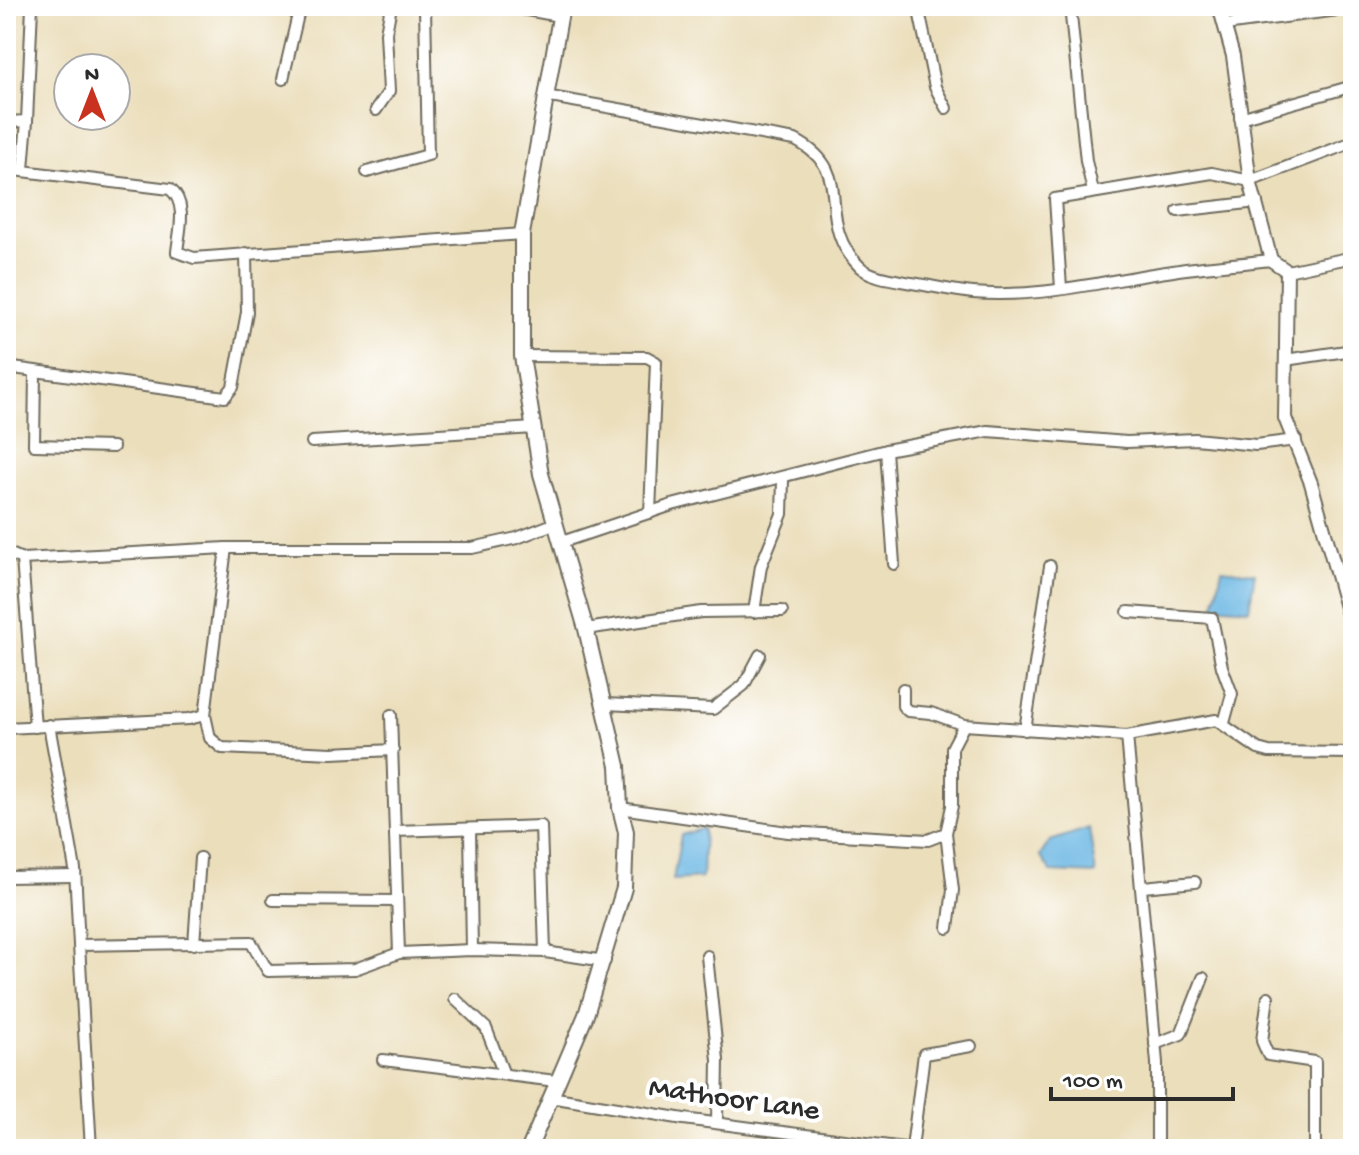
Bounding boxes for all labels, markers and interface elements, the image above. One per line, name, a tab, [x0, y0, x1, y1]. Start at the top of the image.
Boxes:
north arrow	[52, 52, 132, 132]
text: N	[85, 63, 99, 89]
scale bar	[1051, 1051, 1233, 1101]
text: 100 m	[1062, 1068, 1123, 1097]
street label: Mathoor Lane	[646, 1072, 822, 1130]

